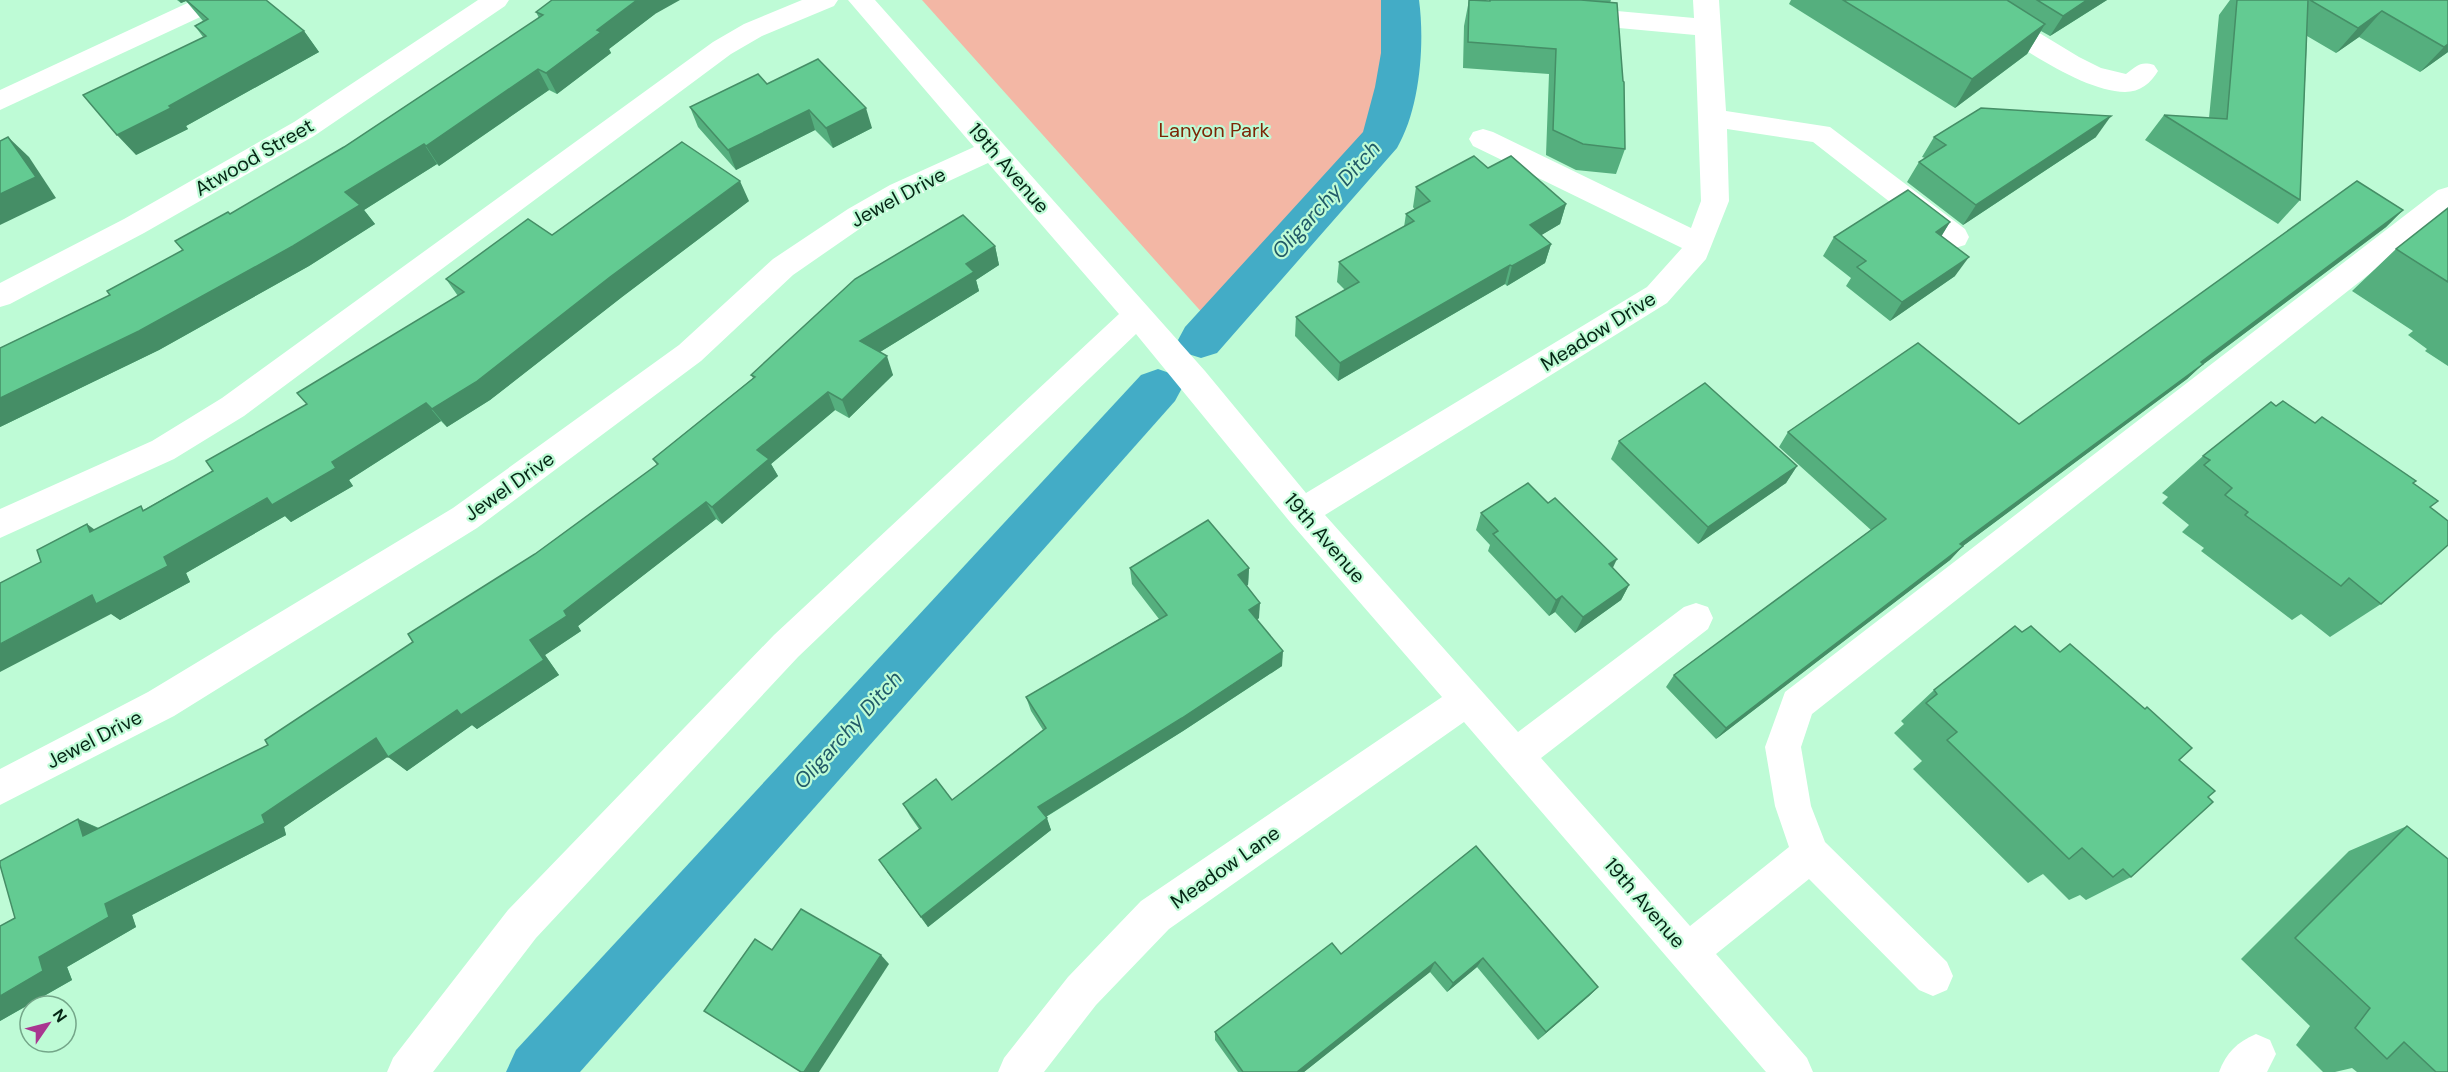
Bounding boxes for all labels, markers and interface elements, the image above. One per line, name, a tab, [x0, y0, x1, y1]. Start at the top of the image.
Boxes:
street label: Atwood Street	[190, 112, 318, 202]
street label: 19th Avenue	[963, 117, 1055, 219]
park label: Lanyon Park	[1159, 117, 1269, 143]
water label: Oligarchy Ditch	[1265, 135, 1387, 265]
street label: Jewel Drive	[846, 161, 950, 233]
street label: Meadow Drive	[1536, 285, 1660, 377]
street label: Jewel Drive	[459, 445, 559, 527]
street label: 19th Avenue	[1279, 487, 1371, 589]
water label: Oligarchy Ditch	[787, 665, 909, 795]
street label: Jewel Drive	[42, 704, 146, 774]
street label: Meadow Lane	[1165, 820, 1285, 914]
street label: 19th Avenue	[1599, 852, 1691, 954]
north arrow	[18, 994, 78, 1054]
text: N	[48, 1005, 72, 1026]

